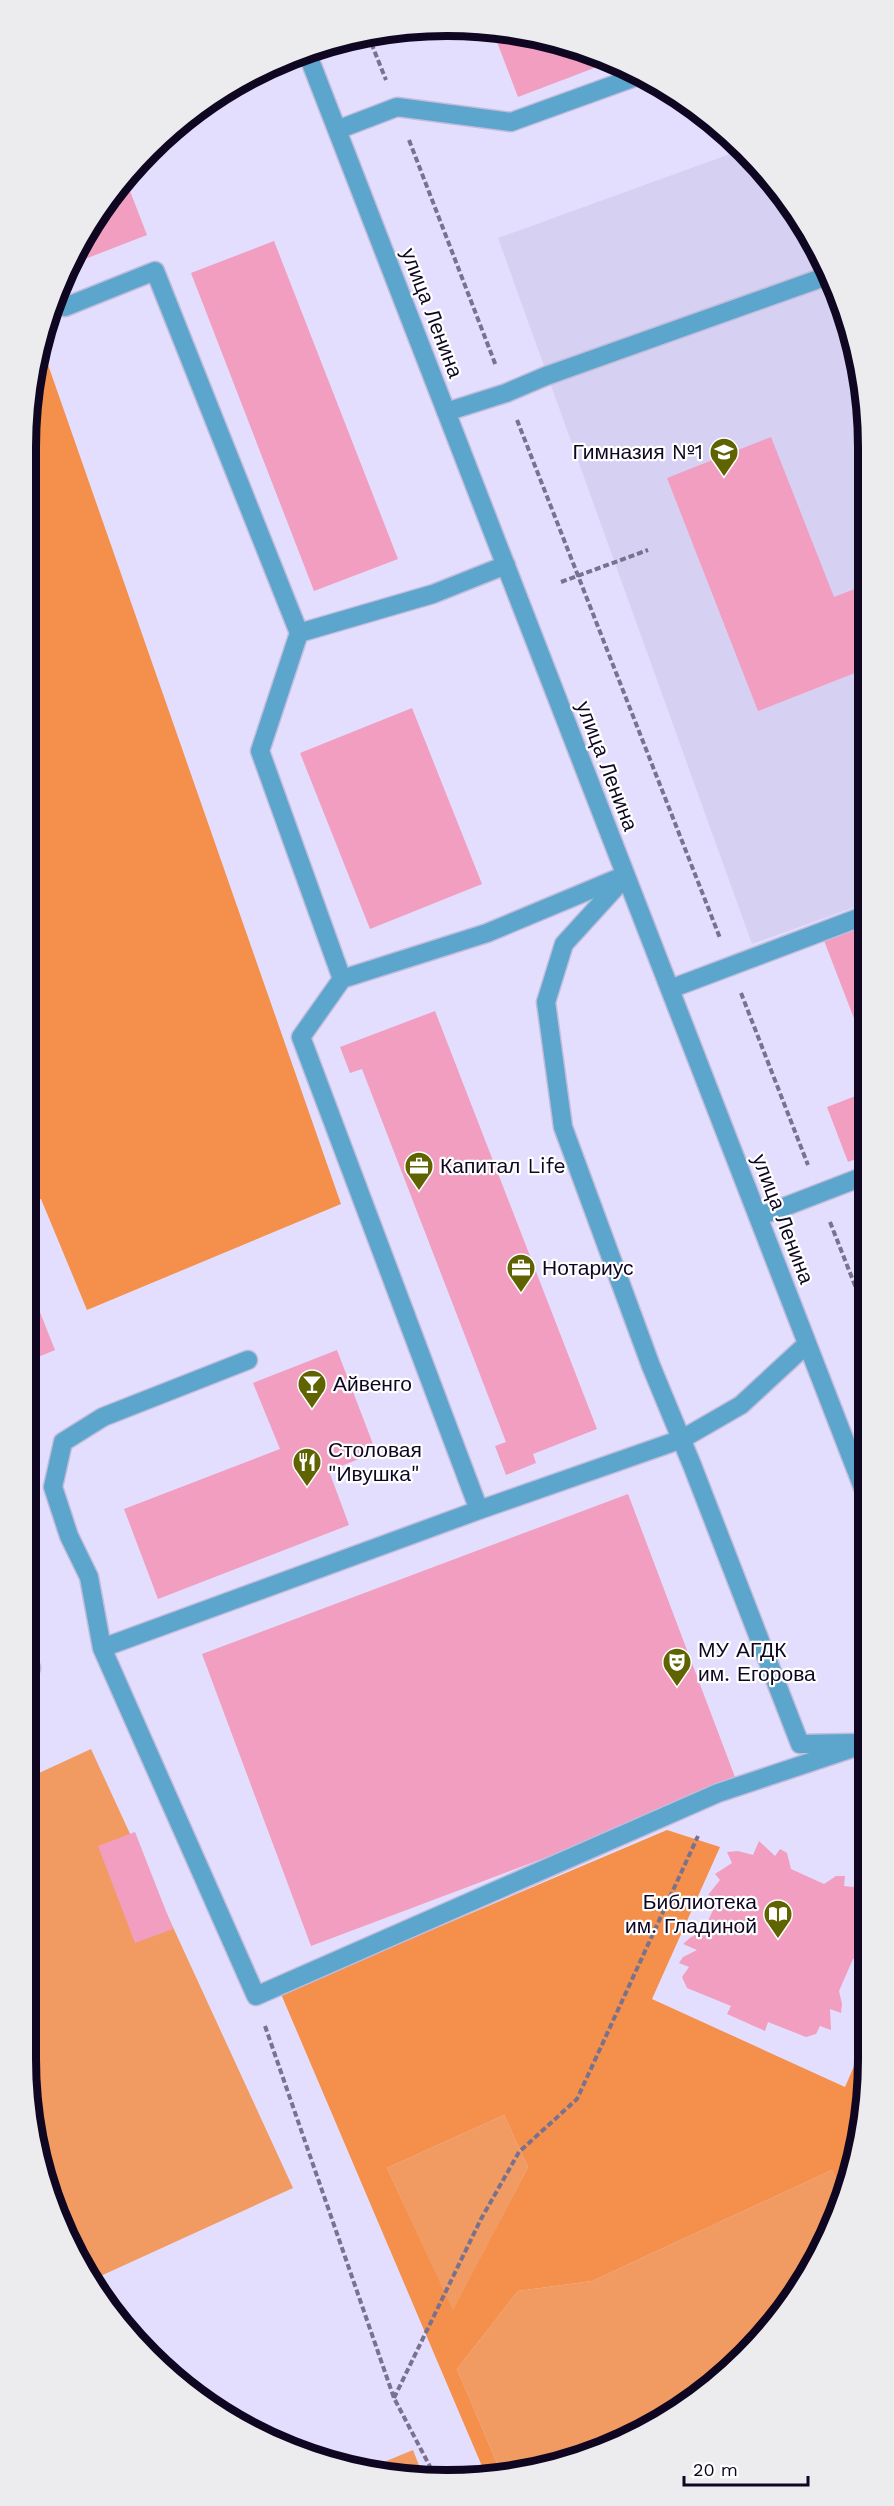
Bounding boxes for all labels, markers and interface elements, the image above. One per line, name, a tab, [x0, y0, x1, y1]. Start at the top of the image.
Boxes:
street label: улица Ленина	[396, 244, 469, 382]
school or university icon: Гимназия №1	[708, 436, 740, 478]
place label: Гимназия №1	[573, 439, 703, 464]
street label: улица Ленина	[571, 697, 644, 835]
office icon: Капитал Life	[403, 1150, 435, 1192]
street label: улица Ленина	[747, 1150, 820, 1288]
place label: Капитал Life	[440, 1153, 566, 1178]
office icon: Нотариус	[505, 1252, 537, 1294]
place label: Нотариус	[542, 1255, 634, 1280]
bar icon: Айвенго	[296, 1368, 328, 1410]
place label: Айвенго	[333, 1371, 412, 1396]
place label: Столовая "Ивушка"	[328, 1437, 422, 1486]
restaurant icon: Столовая "Ивушка"	[291, 1446, 323, 1488]
place label: МУ АГДК им. Егорова	[698, 1637, 816, 1686]
theatre icon: МУ АГДК им. Егорова	[661, 1646, 693, 1688]
place label: Библиотека им. Гладиной	[625, 1889, 757, 1938]
library icon: Библиотека им. Гладиной	[762, 1898, 794, 1940]
scale bar	[684, 2449, 808, 2487]
text: 20 m	[693, 2459, 738, 2480]

